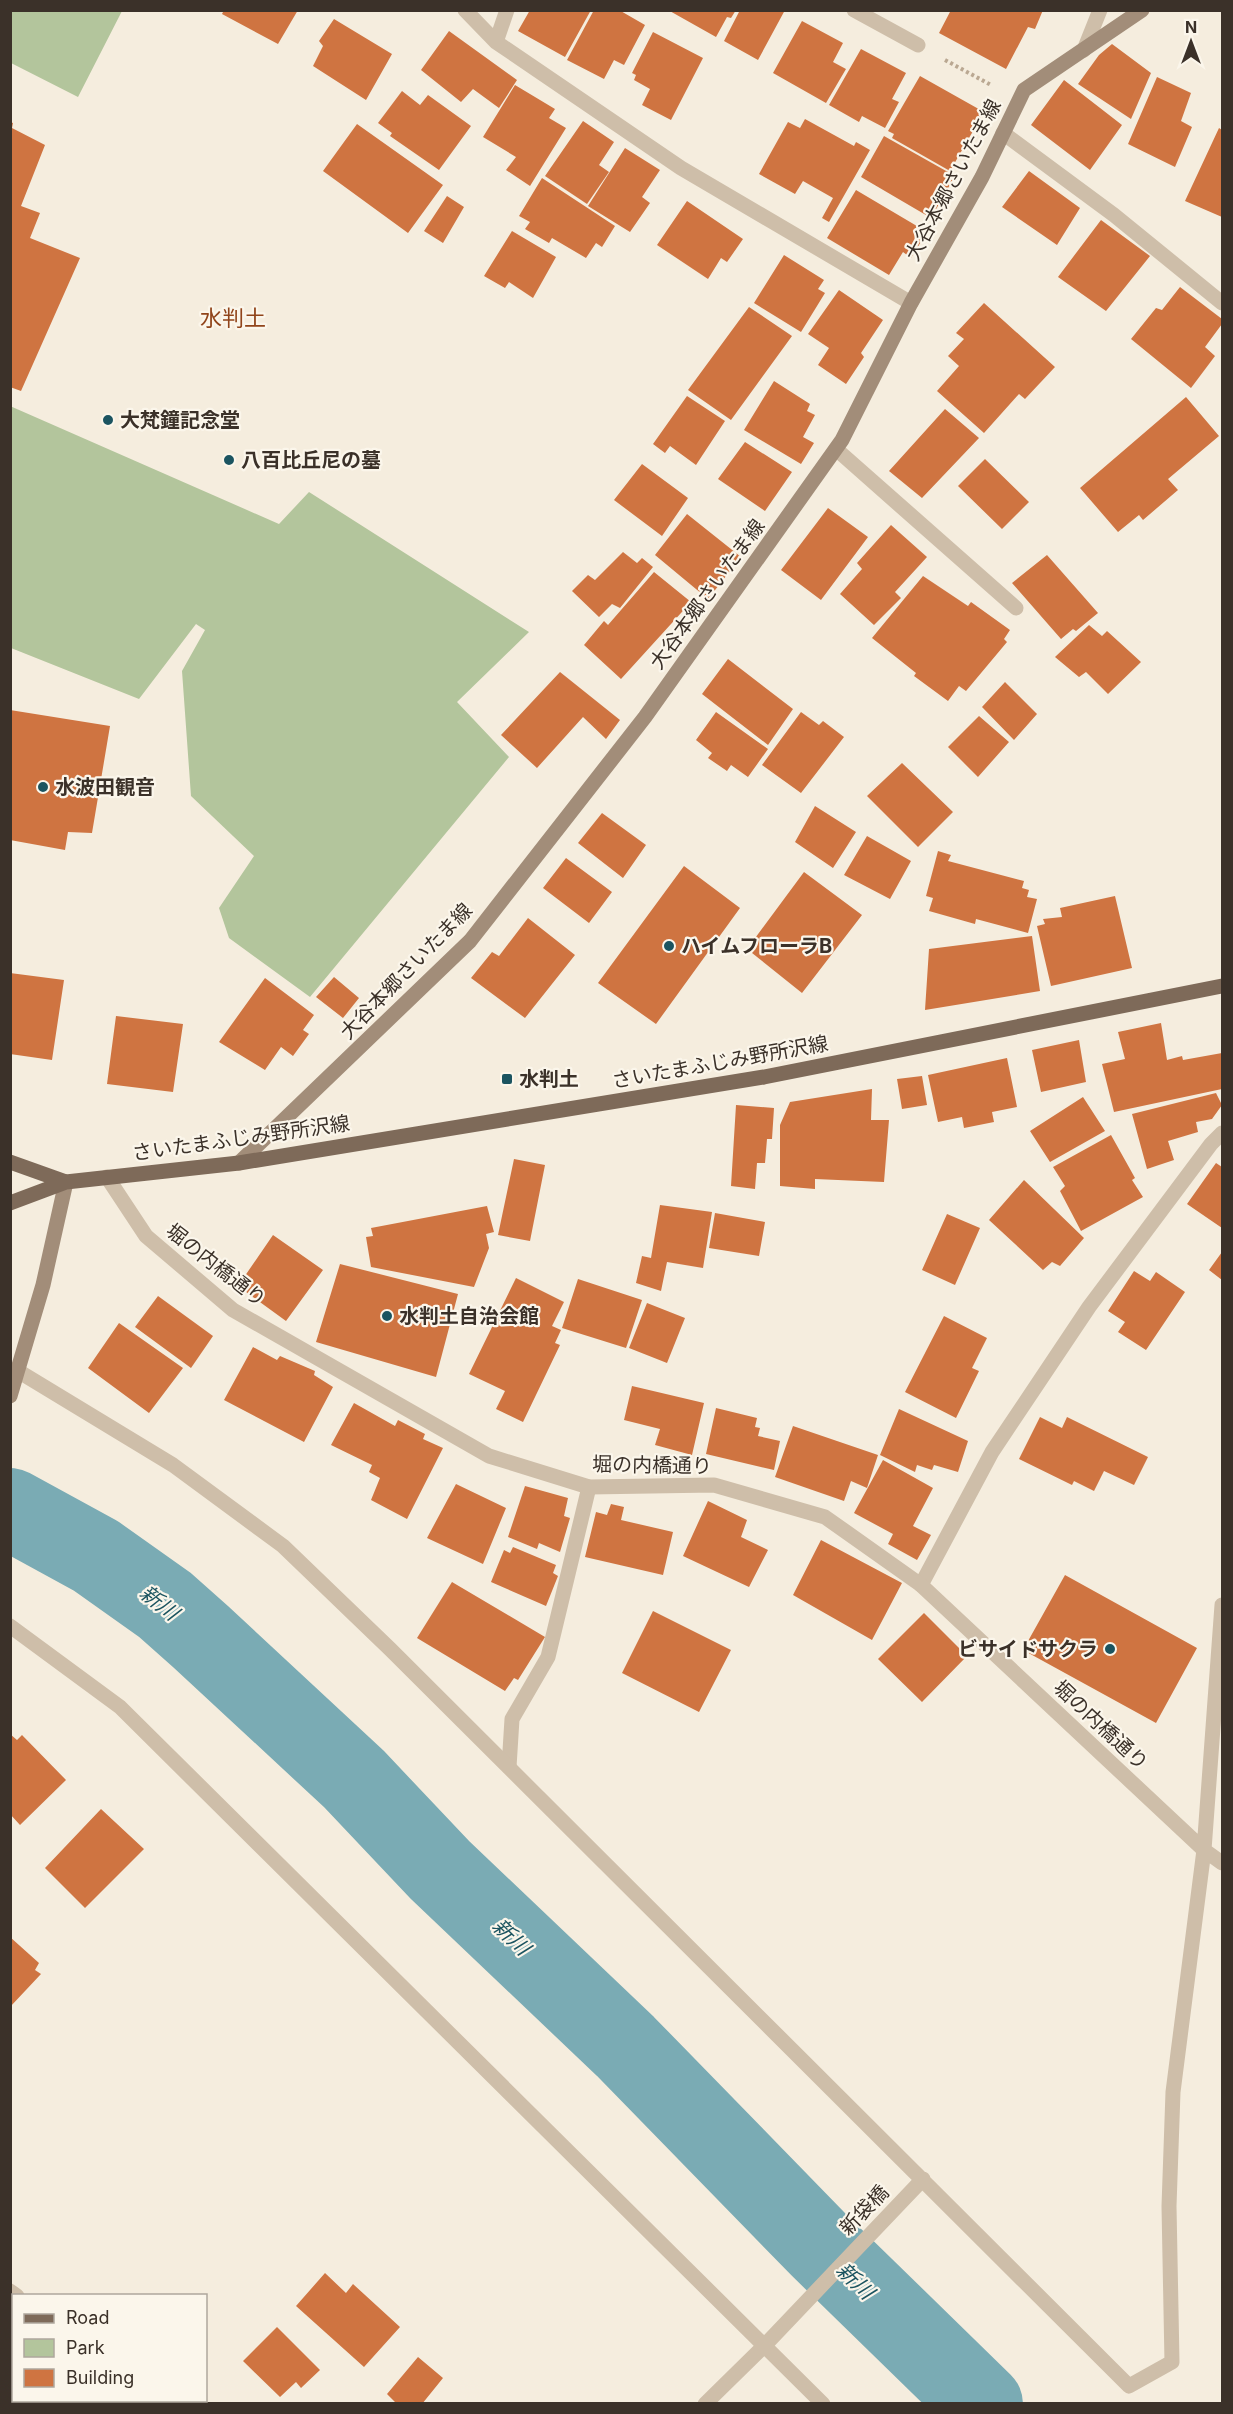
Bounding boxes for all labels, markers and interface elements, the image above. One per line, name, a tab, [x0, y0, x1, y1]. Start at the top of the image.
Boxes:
north arrow	[1161, 12, 1221, 72]
text: N	[1185, 17, 1197, 37]
street label: 大谷本郷さいたま線	[900, 95, 1006, 265]
district label: 水判土	[200, 305, 266, 331]
place label: 大梵鐘記念堂	[120, 408, 240, 432]
marker: 大梵鐘記念堂	[101, 413, 115, 427]
place label: 八百比丘尼の墓	[241, 448, 381, 472]
marker: 八百比丘尼の墓	[222, 453, 236, 467]
street label: 大谷本郷さいたま線	[645, 514, 769, 674]
place label: 水波田観音	[55, 775, 155, 799]
marker: 水波田観音	[36, 780, 50, 794]
street label: 大谷本郷さいたま線	[335, 898, 477, 1044]
place label: ハイムフローラB	[681, 934, 832, 958]
marker: ハイムフローラB	[662, 939, 676, 953]
street label: さいたまふじみ野所沢線	[610, 1031, 830, 1093]
place label: 水判土	[519, 1067, 579, 1091]
marker: 水判土	[500, 1072, 514, 1086]
street label: さいたまふじみ野所沢線	[131, 1111, 351, 1165]
street label: 堀の内橋通り	[161, 1219, 271, 1311]
place label: 水判土自治会館	[399, 1304, 539, 1328]
marker: 水判土自治会館	[380, 1309, 394, 1323]
street label: 堀の内橋通り	[592, 1452, 712, 1478]
water label: 新川	[135, 1580, 185, 1627]
place label: ビサイドサクラ	[958, 1637, 1098, 1661]
marker: ビサイドサクラ	[1103, 1642, 1117, 1656]
street label: 堀の内橋通り	[1049, 1675, 1153, 1775]
water label: 新川	[488, 1913, 537, 1962]
street label: 新袋橋	[835, 2180, 893, 2240]
water label: 新川	[832, 2257, 881, 2306]
legend	[12, 2294, 207, 2402]
text: Road	[66, 2307, 109, 2328]
text: Park	[66, 2337, 105, 2358]
text: Building	[66, 2367, 134, 2388]

